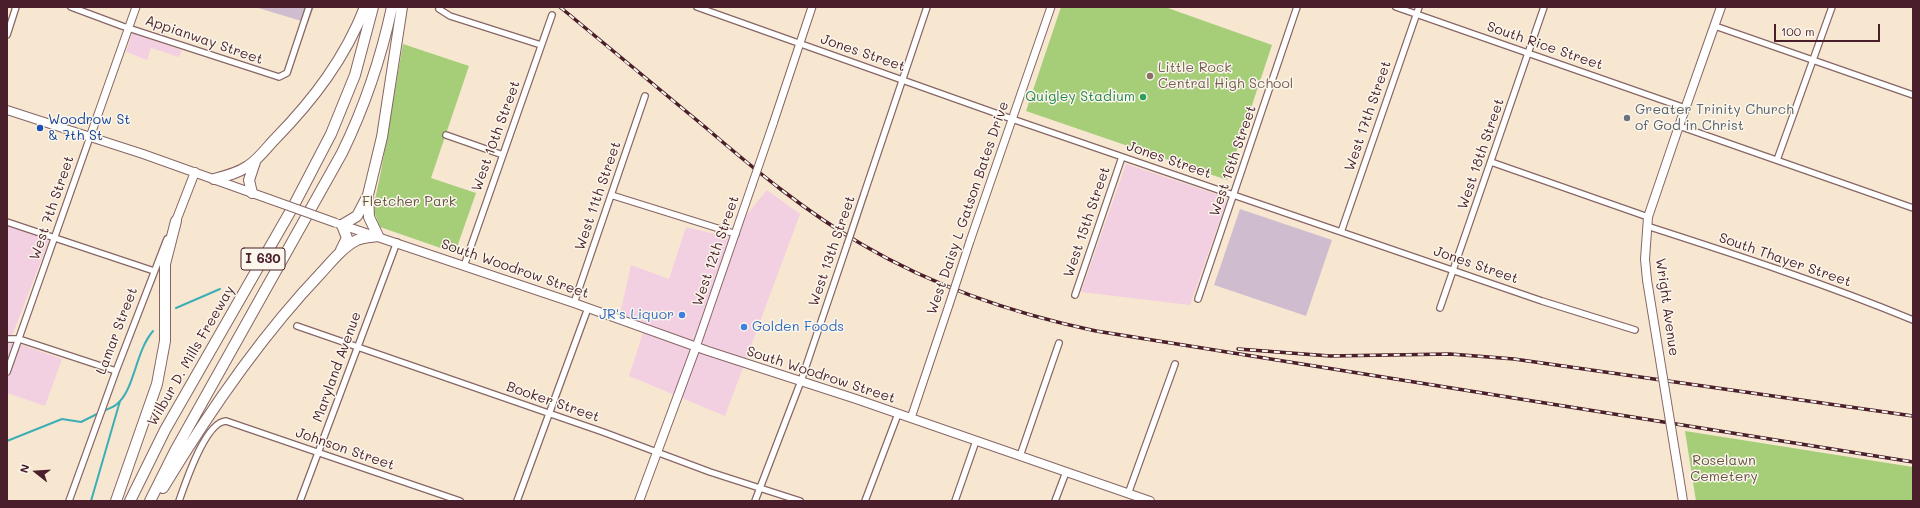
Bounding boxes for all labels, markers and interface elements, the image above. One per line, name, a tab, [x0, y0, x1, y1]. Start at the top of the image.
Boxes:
street label: Appianway Street	[143, 12, 265, 68]
scale bar	[1776, 16, 1882, 42]
street label: South Rice Street	[1485, 18, 1605, 74]
text: 100 m	[1781, 23, 1815, 39]
street label: Jones Street	[819, 31, 907, 75]
street label: West 17th Street	[1341, 59, 1395, 173]
place label: Little Rock Central High School	[1158, 60, 1293, 92]
marker: Little Rock Central High School	[1145, 71, 1155, 81]
street label: West 10th Street	[468, 78, 524, 194]
place label: Quigley Stadium	[1025, 89, 1135, 105]
marker: Quigley Stadium	[1138, 92, 1148, 102]
street label: West 18th Street	[1454, 96, 1508, 212]
street label: West Daisy L Gatson Bates Drive	[923, 99, 1013, 317]
place label: Greater Trinity Church of God in Christ	[1635, 102, 1794, 134]
street label: West 16th Street	[1206, 103, 1260, 219]
place label: Woodrow St & 7th St	[48, 112, 130, 144]
marker: Greater Trinity Church of God in Christ	[1622, 113, 1632, 123]
marker: Woodrow St & 7th St	[35, 123, 45, 133]
street label: Jones Street	[1125, 138, 1213, 182]
street label: West 11th Street	[571, 139, 625, 253]
street label: West 7th Street	[26, 154, 78, 262]
street label: West 15th Street	[1060, 164, 1114, 280]
street label: West 13th Street	[805, 193, 859, 309]
park label: Fletcher Park	[362, 194, 456, 210]
street label: West 12th Street	[689, 194, 743, 308]
street label: South Thayer Street	[1717, 229, 1853, 291]
street label: South Woodrow Street	[439, 236, 591, 302]
street label: Jones Street	[1432, 243, 1520, 287]
road number: I 630	[241, 248, 285, 270]
street label: Wright Avenue	[1652, 257, 1682, 357]
street label: Wilbur D. Mills Freeway	[144, 283, 238, 429]
street label: Lamar Street	[93, 285, 141, 377]
place label: JR's Liquor	[599, 307, 674, 323]
street label: Maryland Avenue	[309, 310, 365, 424]
marker: JR's Liquor	[677, 310, 687, 320]
place label: Golden Foods	[752, 319, 844, 335]
marker: Golden Foods	[739, 322, 749, 332]
street label: South Woodrow Street	[745, 343, 897, 407]
street label: Booker Street	[504, 378, 602, 426]
street label: Johnson Street	[293, 424, 397, 474]
north arrow	[16, 452, 56, 492]
park label: Roselawn Cemetery	[1690, 453, 1758, 486]
text: N	[16, 462, 32, 475]

